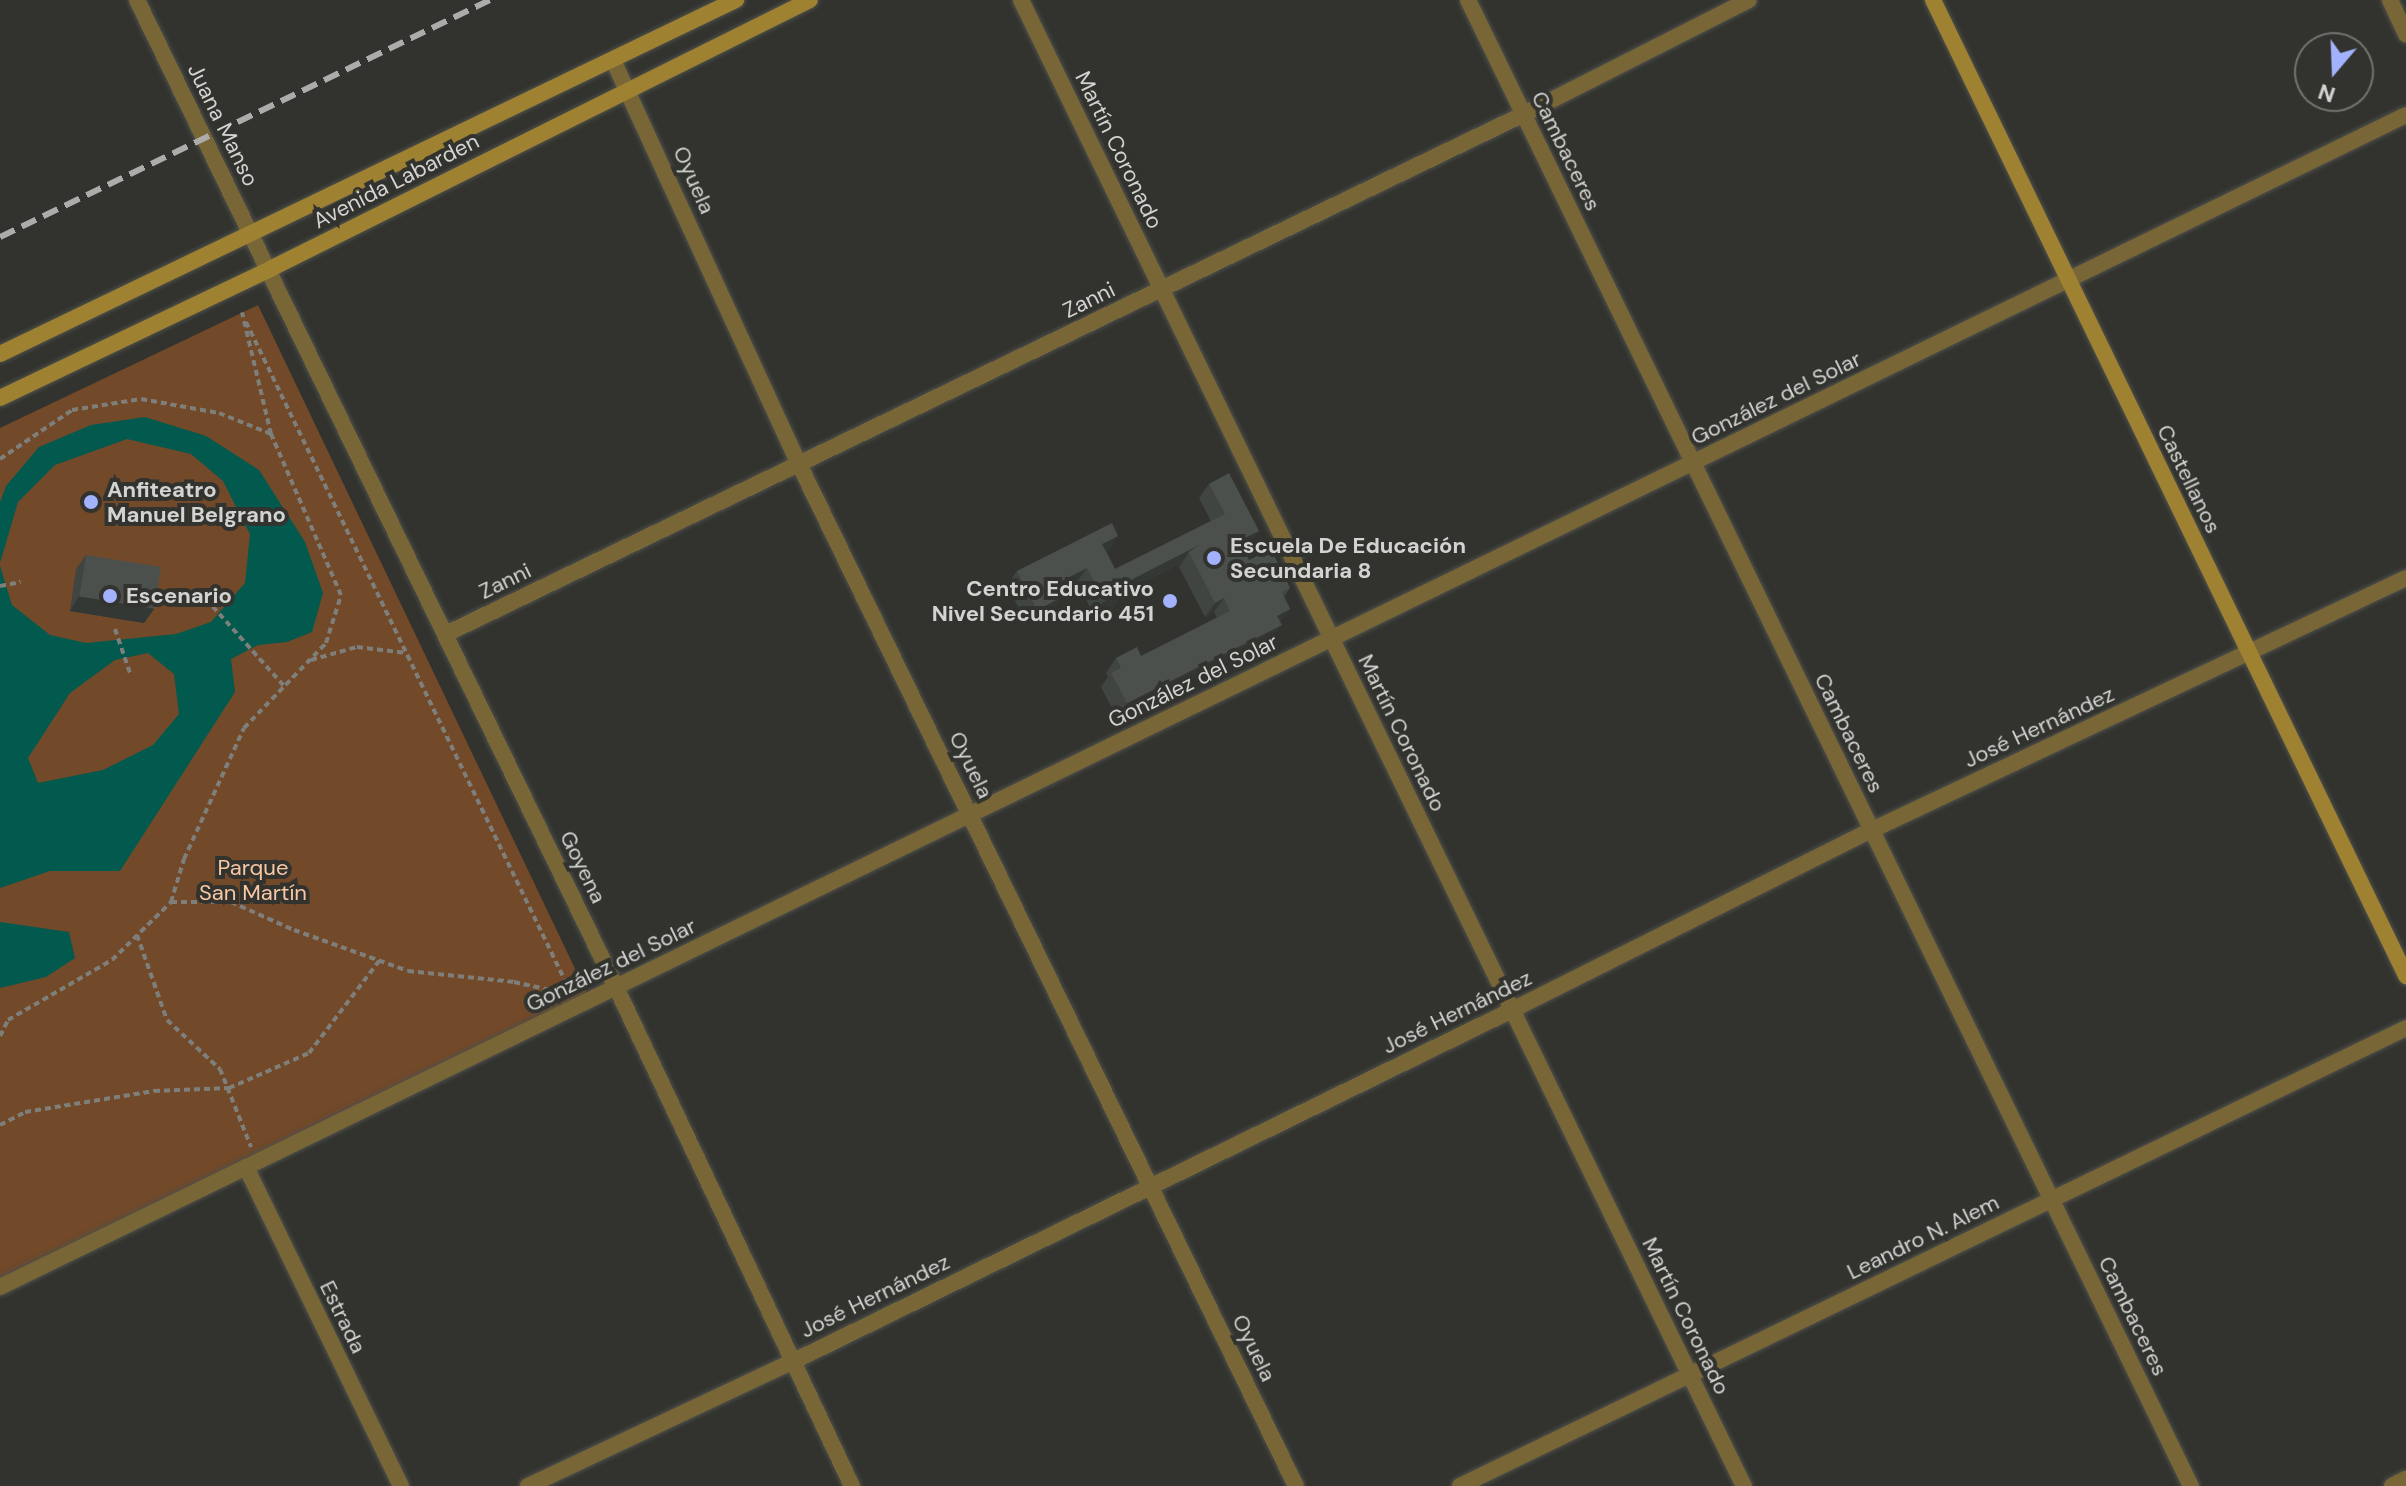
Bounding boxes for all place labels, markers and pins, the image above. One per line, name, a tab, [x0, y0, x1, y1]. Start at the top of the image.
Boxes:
place label: Anfiteatro Manuel Belgrano	[107, 476, 286, 528]
marker: Anfiteatro Manuel Belgrano	[82, 493, 100, 511]
place label: Escuela De Educación Secundaria 8	[1230, 532, 1466, 584]
marker: Escuela De Educación Secundaria 8	[1205, 549, 1223, 567]
place label: Centro Educativo Nivel Secundario 451	[932, 575, 1154, 626]
place label: Escenario	[126, 583, 232, 609]
marker: Escenario	[101, 587, 119, 605]
marker: Centro Educativo Nivel Secundario 451	[1161, 592, 1179, 610]

